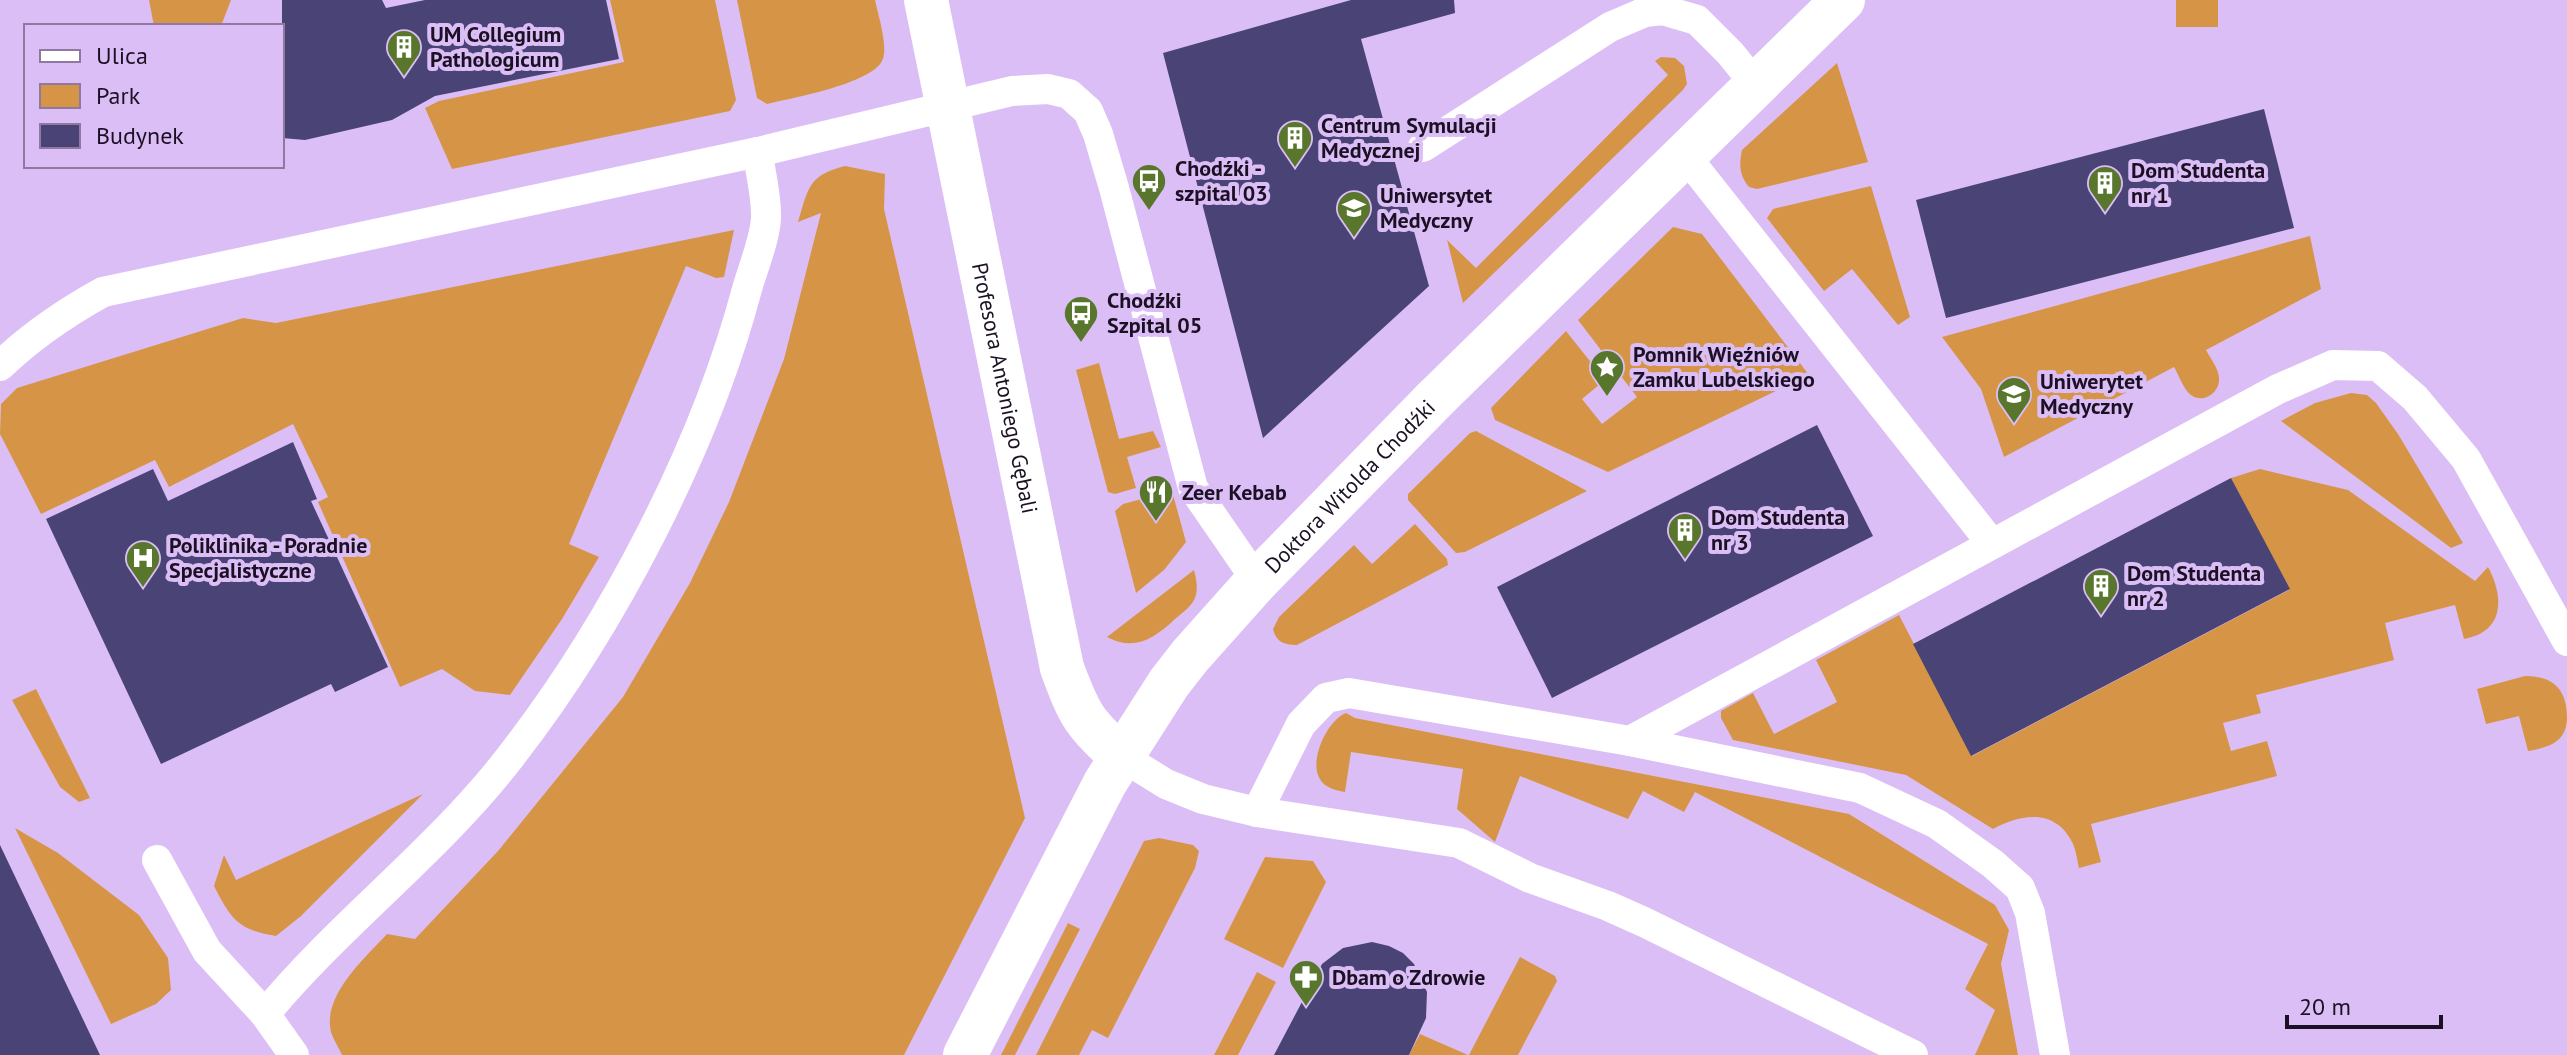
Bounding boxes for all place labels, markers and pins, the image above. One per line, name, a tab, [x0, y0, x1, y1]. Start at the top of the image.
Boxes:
place label: UM Collegium Pathologicum	[430, 20, 561, 73]
building icon: UM Collegium Pathologicum	[385, 28, 423, 78]
place label: Centrum Symulacji Medycznej	[1321, 111, 1497, 164]
building icon: Centrum Symulacji Medycznej	[1276, 119, 1314, 169]
place label: Chodźki - szpital 03	[1175, 154, 1268, 207]
place label: Dom Studenta nr 1	[2131, 156, 2265, 209]
bus stop icon: Chodźki - szpital 03	[1130, 162, 1168, 212]
building icon: Dom Studenta nr 1	[2086, 164, 2124, 214]
place label: Uniwersytet Medyczny	[1380, 181, 1492, 234]
school or university icon: Uniwersytet Medyczny	[1335, 189, 1373, 239]
place label: Chodźki Szpital 05	[1107, 286, 1202, 339]
bus stop icon: Chodźki Szpital 05	[1062, 294, 1100, 344]
place label: Pomnik Więźniów Zamku Lubelskiego	[1633, 340, 1815, 393]
place icon: Pomnik Więźniów Zamku Lubelskiego	[1588, 348, 1626, 398]
place label: Uniwerytet Medyczny	[2040, 367, 2143, 420]
school or university icon: Uniwerytet Medyczny	[1995, 375, 2033, 425]
restaurant icon: Zeer Kebab	[1137, 473, 1175, 523]
place label: Zeer Kebab	[1182, 478, 1287, 506]
place label: Dom Studenta nr 3	[1711, 503, 1845, 556]
building icon: Dom Studenta nr 3	[1666, 511, 1704, 561]
place label: Poliklinika - Poradnie Specjalistyczne	[169, 531, 367, 584]
hospital icon: Poliklinika - Poradnie Specjalistyczne	[124, 539, 162, 589]
place label: Dom Studenta nr 2	[2127, 559, 2261, 612]
building icon: Dom Studenta nr 2	[2082, 567, 2120, 617]
pharmacy icon: Dbam o Zdrowie	[1287, 958, 1325, 1008]
place label: Dbam o Zdrowie	[1332, 963, 1485, 991]

